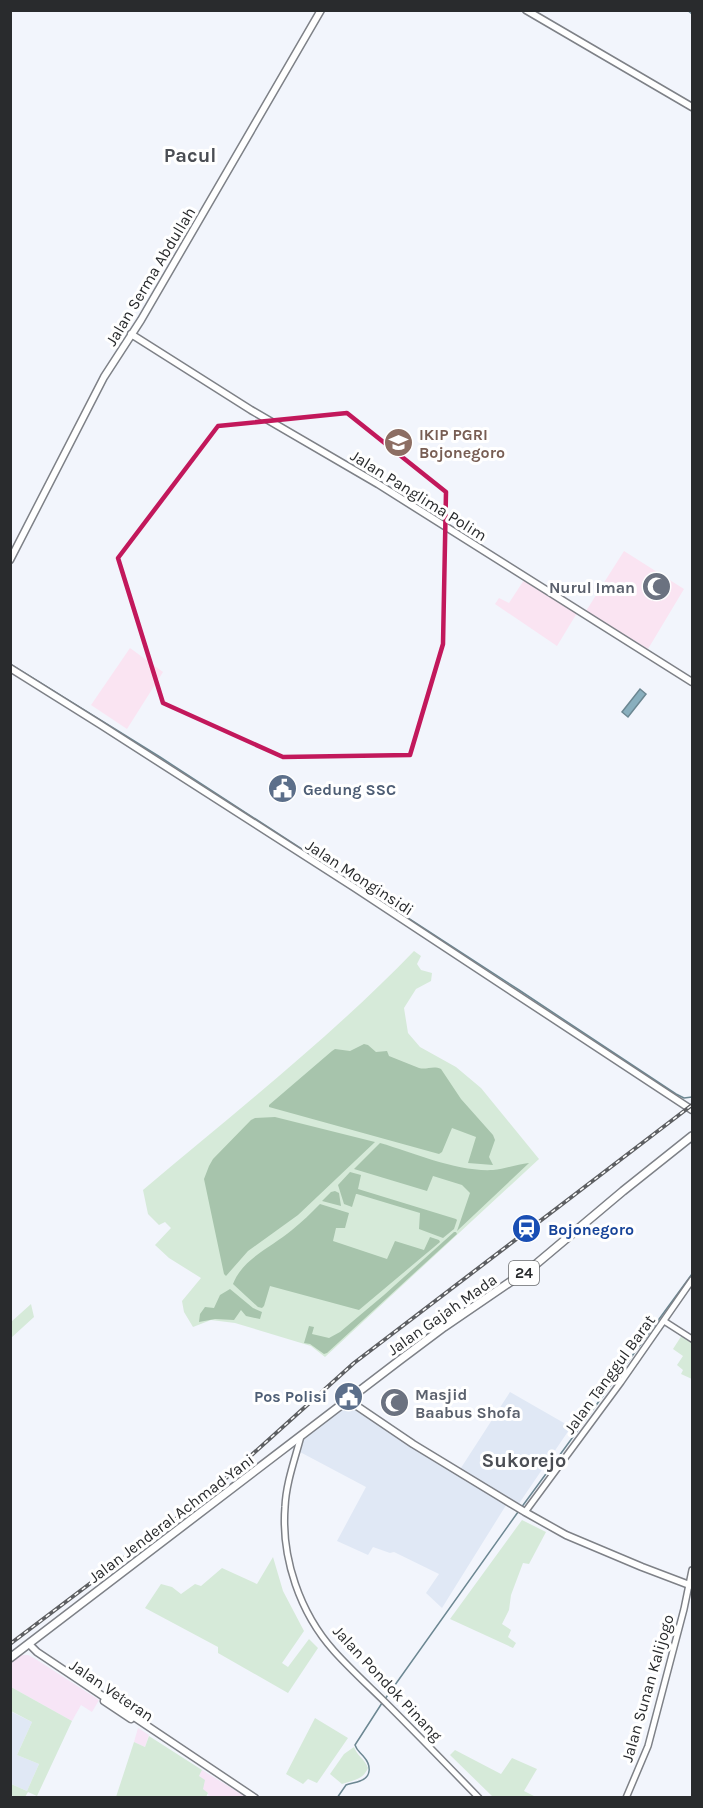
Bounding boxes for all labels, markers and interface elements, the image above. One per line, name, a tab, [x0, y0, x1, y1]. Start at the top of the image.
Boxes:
district label: Pacul	[164, 144, 216, 167]
street label: Jalan Serma Abdullah	[101, 203, 199, 349]
place label: IKIP PGRI Bojonegoro	[419, 425, 505, 462]
school or university icon: IKIP PGRI Bojonegoro	[382, 427, 414, 459]
street label: Jalan Panglima Polim	[347, 446, 490, 545]
mosque icon: Nurul Iman	[640, 571, 672, 603]
place label: Nurul Iman	[549, 578, 635, 597]
public building icon: Gedung SSC	[266, 773, 298, 805]
place label: Gedung SSC	[303, 780, 396, 799]
street label: Jalan Monginsidi	[302, 835, 417, 919]
station icon: Bojonegoro	[511, 1213, 543, 1245]
place label: Bojonegoro	[548, 1220, 634, 1239]
road number: 24	[509, 1261, 539, 1285]
street label: Jalan Gajah Mada	[384, 1270, 501, 1359]
street label: Jalan Tanggul Barat	[560, 1311, 659, 1438]
public building icon: Pos Polisi	[332, 1380, 364, 1412]
place label: Masjid Baabus Shofa	[415, 1385, 521, 1422]
place label: Pos Polisi	[254, 1387, 327, 1406]
mosque icon: Masjid Baabus Shofa	[378, 1387, 410, 1419]
district label: Sukorejo	[482, 1449, 566, 1472]
street label: Jalan Jenderal Achmad Yani	[85, 1450, 258, 1587]
street label: Jalan Sunan Kalijogo	[617, 1612, 678, 1764]
street label: Jalan Pondok Pinang	[329, 1622, 446, 1745]
street label: Jalan Veteran	[66, 1655, 157, 1725]

